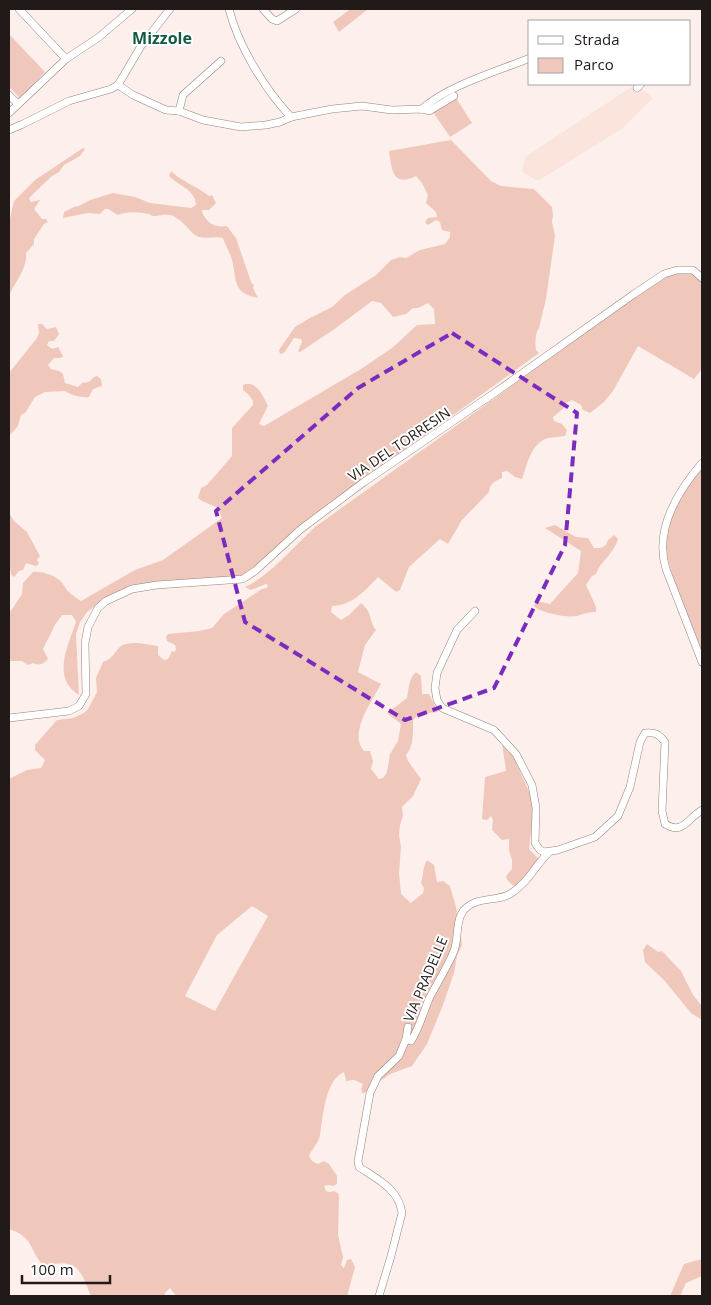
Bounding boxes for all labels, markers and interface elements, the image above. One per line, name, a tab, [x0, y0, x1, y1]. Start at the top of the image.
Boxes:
legend	[528, 20, 691, 85]
district label: Mizzole	[132, 27, 192, 49]
text: Strada	[574, 29, 620, 49]
text: Parco	[574, 54, 614, 74]
street label: VIA DEL TORRESIN	[344, 403, 454, 485]
street label: VIA PRADELLE	[398, 933, 452, 1025]
scale bar	[22, 1252, 110, 1284]
text: 100 m	[30, 1259, 74, 1279]

